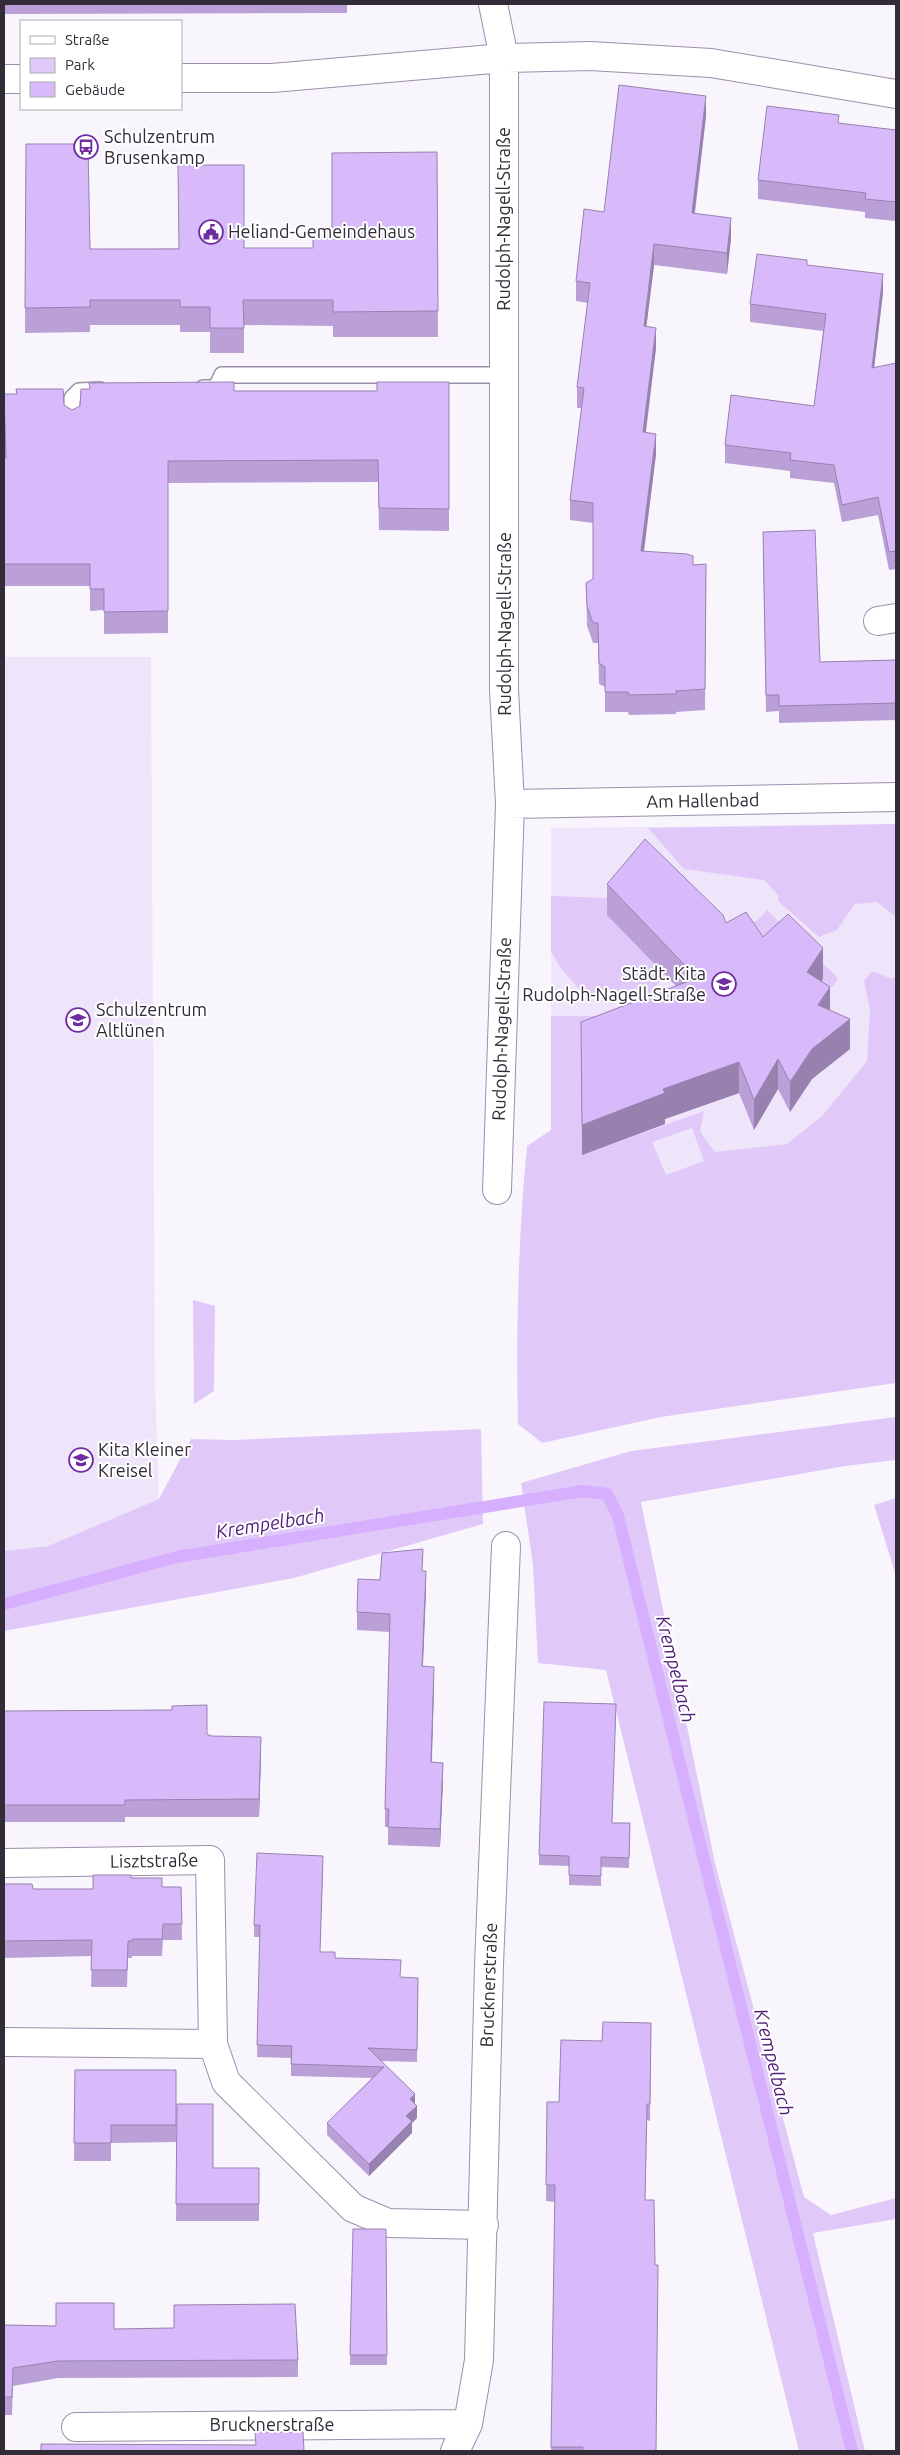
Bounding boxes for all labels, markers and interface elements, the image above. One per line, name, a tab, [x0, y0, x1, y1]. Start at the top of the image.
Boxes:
legend	[20, 20, 182, 110]
text: Straße	[65, 31, 109, 48]
text: Park	[65, 56, 95, 73]
text: Gebäude	[65, 81, 125, 98]
place label: Schulzentrum Brusenkamp	[104, 126, 215, 167]
street label: Rudolph-Nagell-Straße	[493, 127, 513, 311]
bus stop icon: Schulzentrum Brusenkamp	[73, 134, 99, 160]
public building icon: Heliand-Gemeindehaus	[198, 219, 224, 245]
place label: Heliand-Gemeindehaus	[228, 221, 415, 241]
street label: Rudolph-Nagell-Straße	[494, 532, 514, 716]
street label: Am Hallenbad	[646, 789, 760, 811]
street label: Rudolph-Nagell-Straße	[488, 937, 514, 1121]
place label: Städt. Kita Rudolph-Nagell-Straße	[522, 963, 706, 1004]
school or university icon: Städt. Kita Rudolph-Nagell-Straße	[711, 971, 737, 997]
place label: Schulzentrum Altlünen	[96, 999, 207, 1040]
school or university icon: Schulzentrum Altlünen	[65, 1007, 91, 1033]
place label: Kita Kleiner Kreisel	[98, 1439, 191, 1480]
school or university icon: Kita Kleiner Kreisel	[68, 1447, 94, 1473]
water label: Krempelbach	[214, 1504, 326, 1542]
water label: Krempelbach	[652, 1613, 700, 1725]
street label: Lisztstraße	[110, 1849, 198, 1871]
street label: Brucknerstraße	[476, 1922, 500, 2048]
water label: Krempelbach	[750, 2006, 798, 2118]
street label: Brucknerstraße	[210, 2414, 334, 2434]

